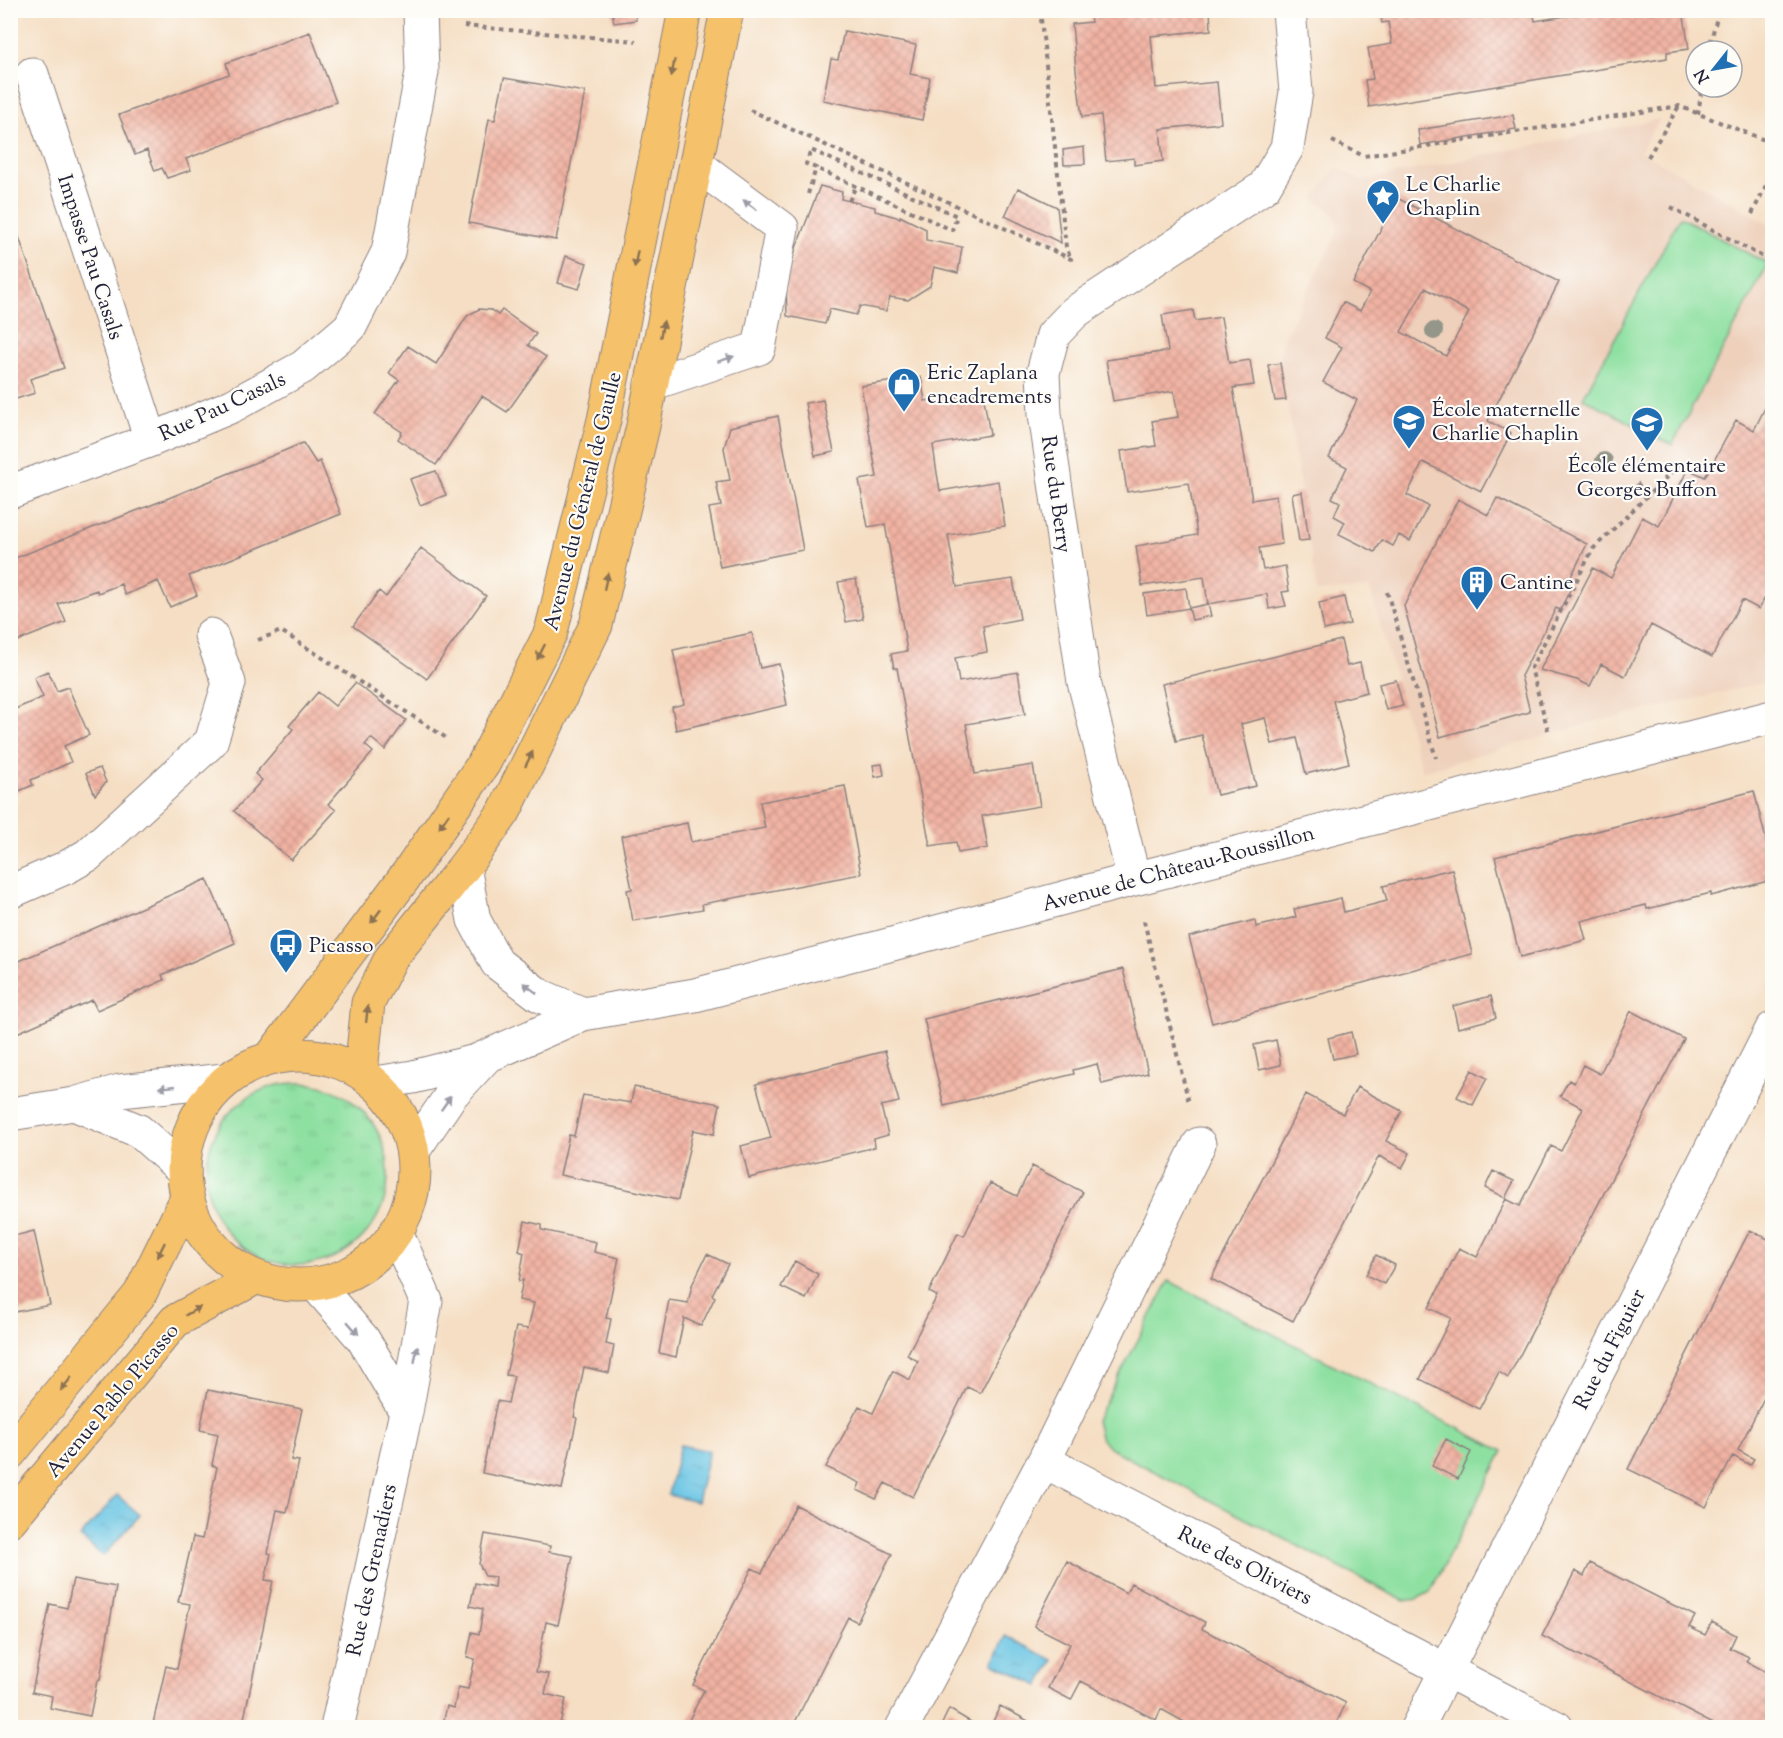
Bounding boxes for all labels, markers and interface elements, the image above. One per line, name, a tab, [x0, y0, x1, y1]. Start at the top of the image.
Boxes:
north arrow	[1684, 39, 1744, 99]
one-way arrow	[668, 59, 677, 78]
text: N	[1690, 64, 1716, 87]
street label: Impasse Pau Casals	[48, 171, 130, 344]
place label: Le Charlie Chaplin	[1406, 171, 1501, 225]
place icon: Le Charlie Chaplin	[1365, 178, 1401, 225]
one-way arrow	[743, 199, 759, 211]
one-way arrow	[631, 250, 640, 269]
one-way arrow	[658, 320, 667, 339]
one-way arrow	[717, 353, 735, 363]
place label: Eric Zaplana encadrements	[927, 359, 1052, 413]
street label: Rue Pau Casals	[155, 365, 291, 450]
shop icon: Eric Zaplana encadrements	[886, 366, 922, 413]
street label: Avenue du Général de Gaulle	[537, 369, 631, 634]
place label: École maternelle Charlie Chaplin	[1432, 396, 1580, 450]
school or university icon: École maternelle Charlie Chaplin	[1391, 403, 1427, 450]
school or university icon: École élémentaire Georges Buffon	[1629, 405, 1665, 452]
street label: Rue du Berry	[1032, 434, 1078, 555]
place label: École élémentaire Georges Buffon	[1568, 452, 1726, 506]
building icon: Cantine	[1459, 564, 1495, 611]
place label: Cantine	[1500, 569, 1574, 599]
one-way arrow	[602, 571, 611, 590]
one-way arrow	[536, 644, 546, 661]
one-way arrow	[525, 751, 534, 768]
one-way arrow	[439, 813, 450, 829]
street label: Avenue de Château-Roussillon	[1039, 819, 1318, 921]
one-way arrow	[371, 908, 383, 923]
bus stop icon: Picasso	[268, 927, 304, 974]
place label: Picasso	[309, 932, 374, 962]
one-way arrow	[523, 983, 538, 995]
one-way arrow	[362, 1004, 372, 1023]
one-way arrow	[158, 1082, 177, 1092]
one-way arrow	[440, 1095, 452, 1111]
one-way arrow	[157, 1242, 166, 1259]
street label: Rue du Figuier	[1567, 1284, 1654, 1416]
one-way arrow	[185, 1306, 202, 1316]
street label: Avenue Pablo Picasso	[40, 1318, 187, 1485]
one-way arrow	[346, 1320, 359, 1335]
one-way arrow	[412, 1345, 421, 1364]
one-way arrow	[60, 1376, 73, 1392]
street label: Rue des Grenadiers	[340, 1482, 406, 1659]
street label: Rue des Oliviers	[1172, 1520, 1317, 1614]

